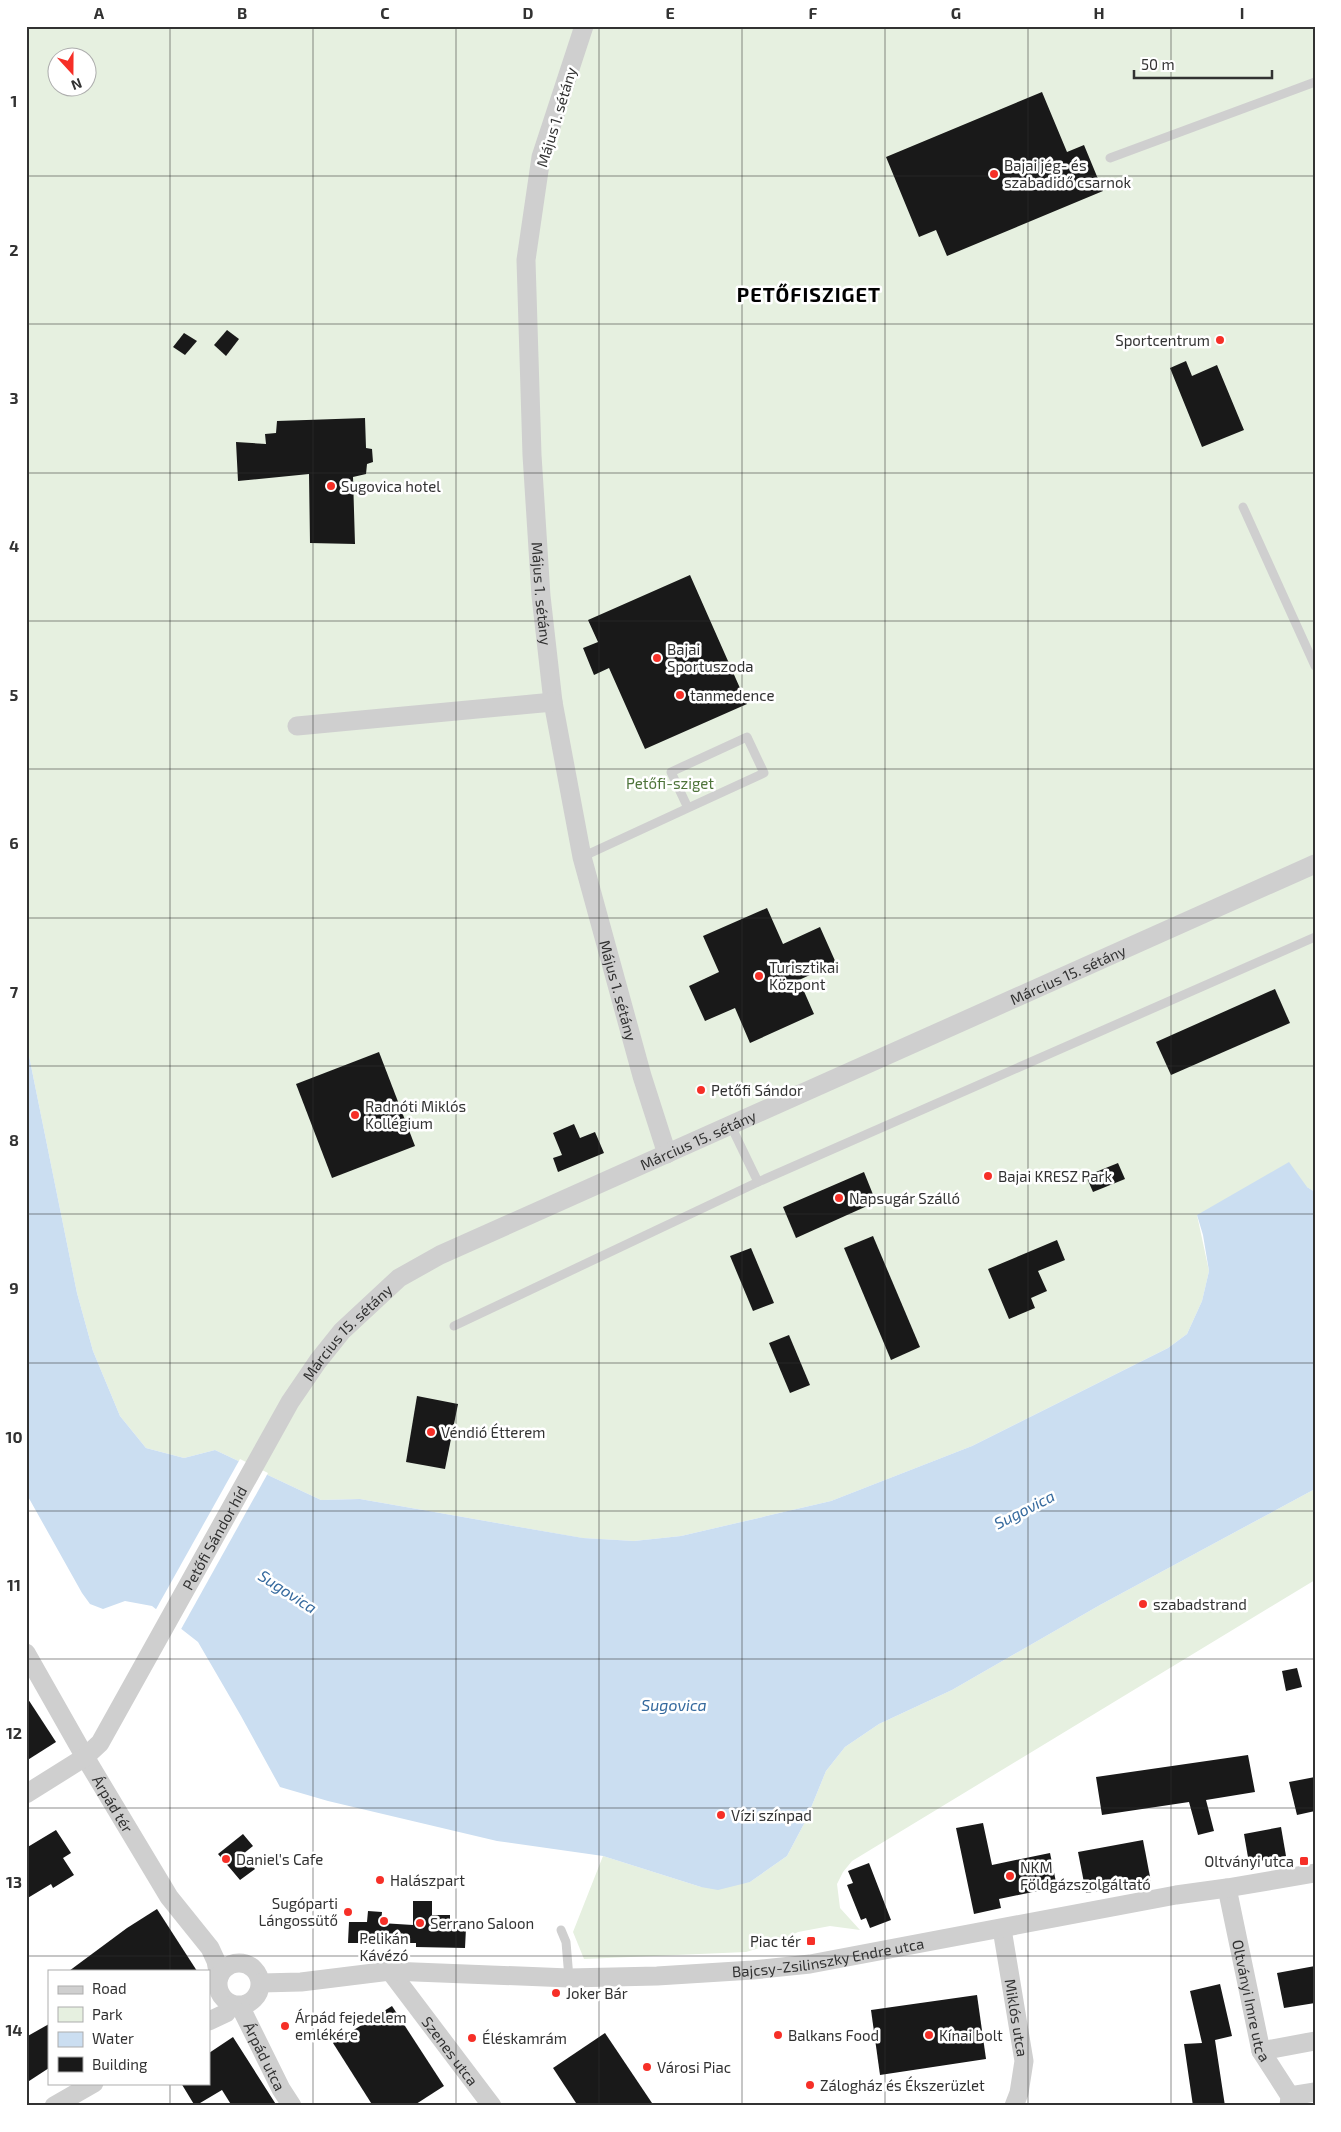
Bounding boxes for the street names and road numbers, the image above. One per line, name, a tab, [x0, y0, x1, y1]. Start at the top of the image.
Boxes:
street label: Május 1. sétány	[532, 65, 581, 170]
street label: Május 1. sétány	[529, 541, 556, 646]
street label: Május 1. sétány	[596, 938, 641, 1043]
street label: Március 15. sétány	[1007, 941, 1129, 1008]
street label: Március 15. sétány	[637, 1106, 759, 1173]
street label: Március 15. sétány	[298, 1280, 396, 1384]
street label: Petőfi Sándor híd	[178, 1483, 250, 1593]
street label: Árpád tér	[89, 1772, 137, 1836]
street label: Bajcsy-Zsilinszky Endre utca	[731, 1934, 926, 1980]
street label: Oltványi Imre utca	[1229, 1938, 1274, 2065]
street label: Miklós utca	[1001, 1978, 1032, 2058]
street label: Szenes utca	[418, 2013, 482, 2089]
street label: Árpád utca	[240, 2019, 289, 2093]

